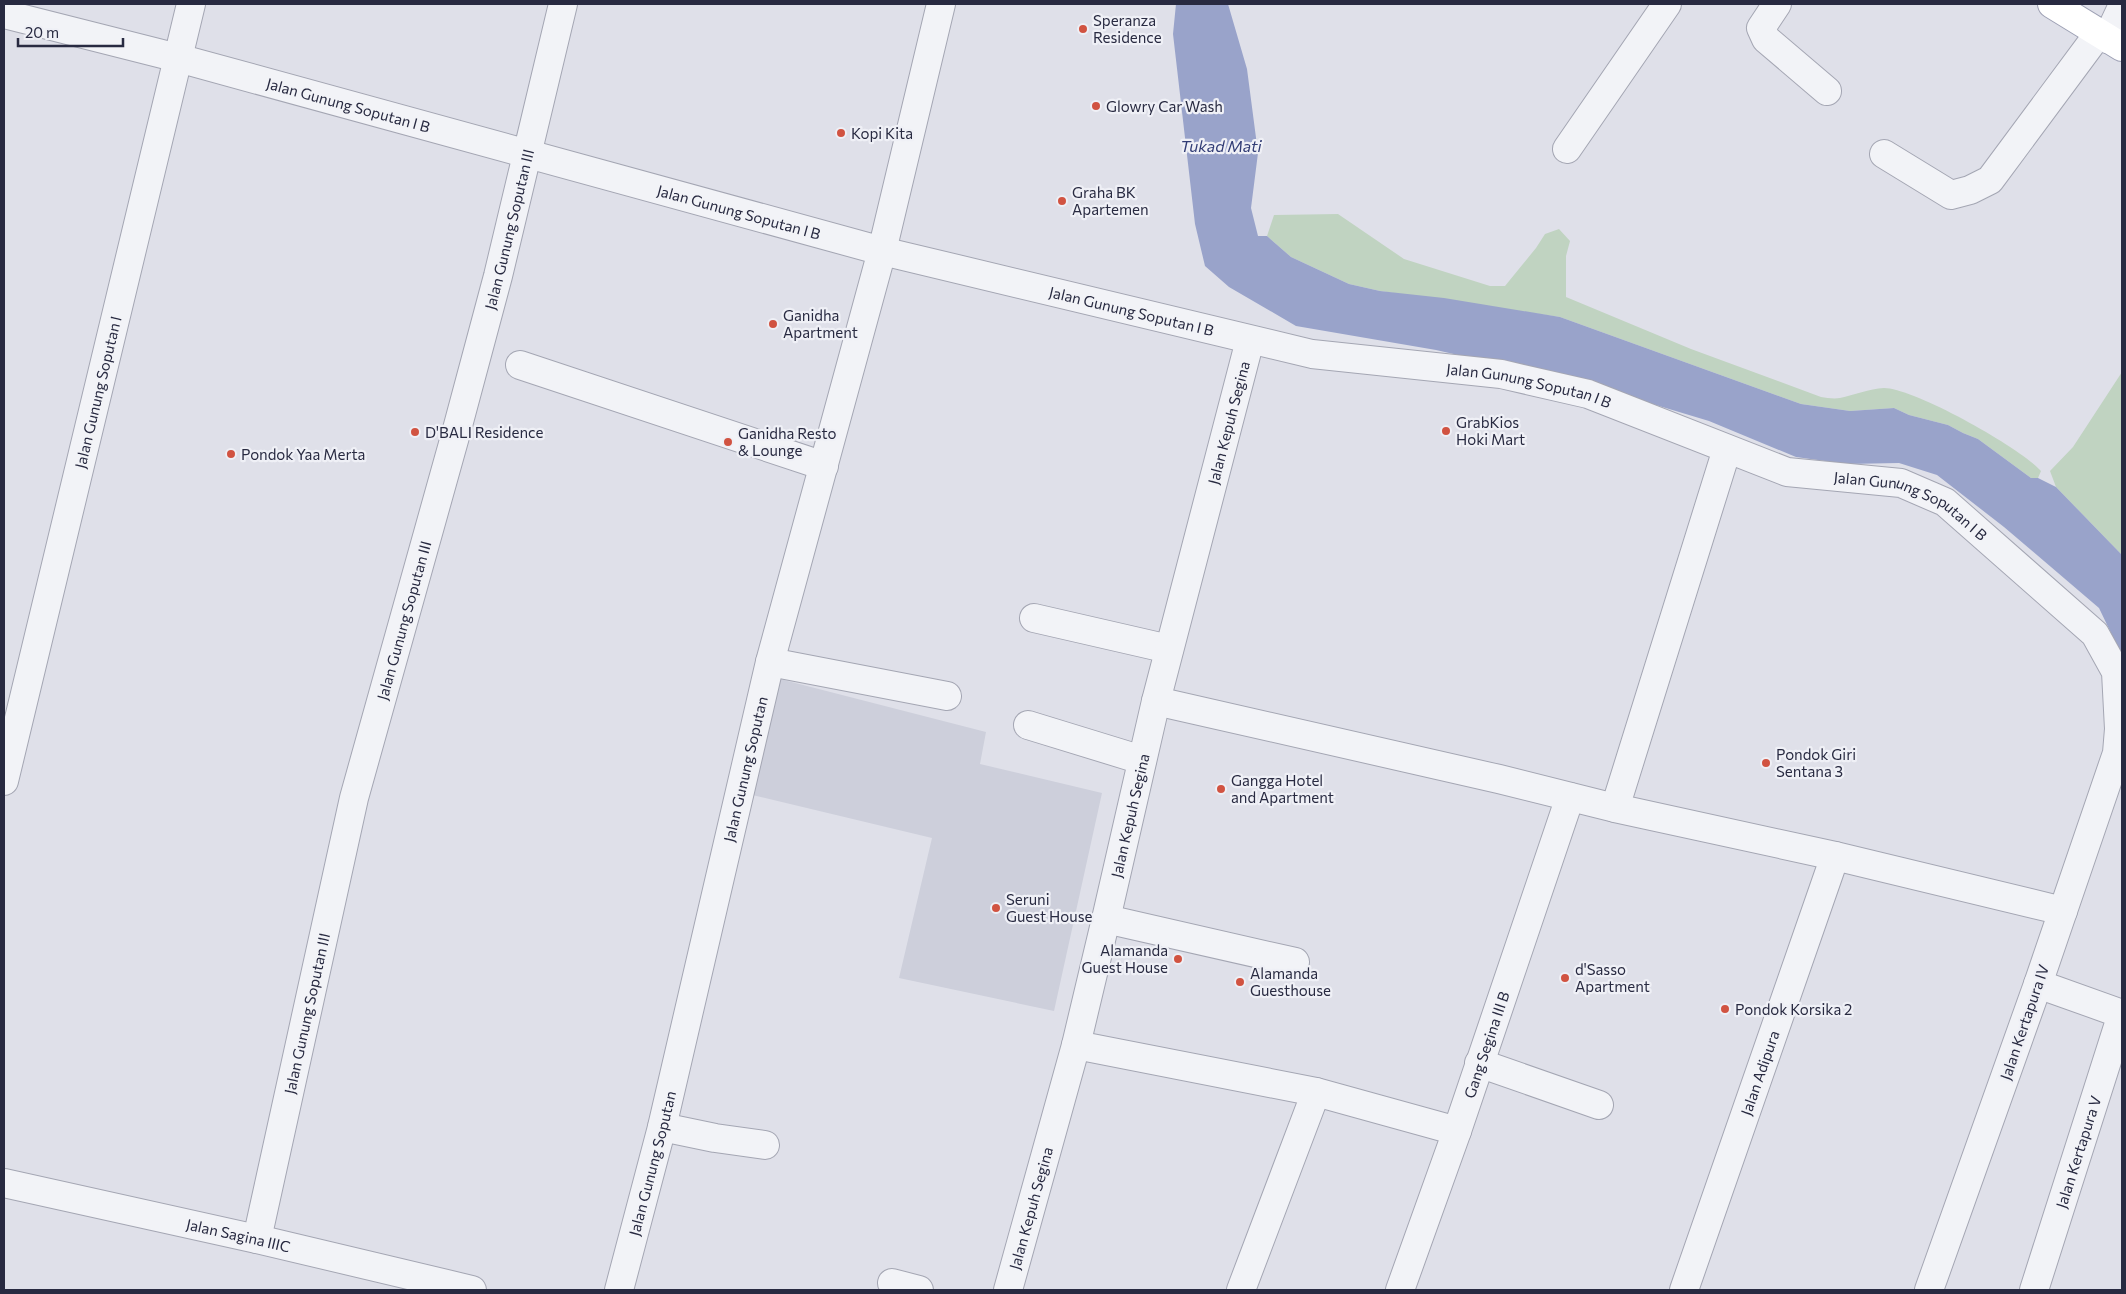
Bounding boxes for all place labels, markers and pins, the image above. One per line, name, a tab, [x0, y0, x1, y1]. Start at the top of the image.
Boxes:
place label: Speranza Residence	[1093, 11, 1162, 46]
marker: Speranza Residence	[1077, 23, 1089, 35]
place label: Glowry Car Wash	[1106, 97, 1223, 115]
marker: Glowry Car Wash	[1090, 100, 1102, 112]
place label: Kopi Kita	[851, 124, 913, 142]
marker: Kopi Kita	[835, 127, 847, 139]
place label: Graha BK Apartemen	[1072, 183, 1149, 218]
marker: Graha BK Apartemen	[1056, 195, 1068, 207]
place label: Ganidha Apartment	[783, 306, 858, 341]
marker: Ganidha Apartment	[767, 318, 779, 330]
place label: GrabKios Hoki Mart	[1456, 413, 1525, 448]
place label: D'BALI Residence	[425, 423, 543, 441]
place label: Ganidha Resto & Lounge	[738, 424, 837, 459]
marker: GrabKios Hoki Mart	[1440, 425, 1452, 437]
marker: D'BALI Residence	[409, 426, 421, 438]
marker: Ganidha Resto & Lounge	[722, 436, 734, 448]
place label: Pondok Yaa Merta	[241, 445, 365, 463]
marker: Pondok Yaa Merta	[225, 448, 237, 460]
place label: Pondok Giri Sentana 3	[1776, 745, 1856, 780]
marker: Pondok Giri Sentana 3	[1760, 757, 1772, 769]
place label: Gangga Hotel and Apartment	[1231, 771, 1334, 806]
marker: Gangga Hotel and Apartment	[1215, 783, 1227, 795]
place label: Seruni Guest House	[1006, 890, 1092, 925]
marker: Seruni Guest House	[990, 902, 1002, 914]
place label: Alamanda Guest House	[1082, 941, 1168, 976]
marker: Alamanda Guest House	[1172, 953, 1184, 965]
place label: d'Sasso Apartment	[1575, 960, 1650, 995]
place label: Alamanda Guesthouse	[1250, 964, 1331, 999]
marker: d'Sasso Apartment	[1559, 972, 1571, 984]
marker: Alamanda Guesthouse	[1234, 976, 1246, 988]
place label: Pondok Korsika 2	[1735, 1000, 1852, 1018]
marker: Pondok Korsika 2	[1719, 1003, 1731, 1015]

